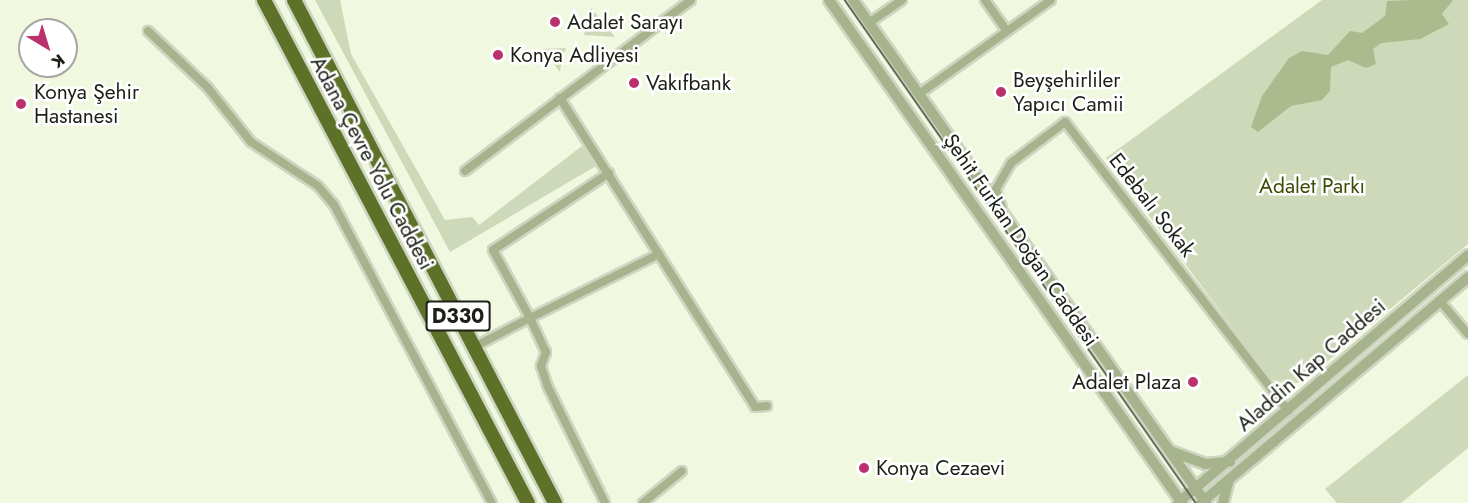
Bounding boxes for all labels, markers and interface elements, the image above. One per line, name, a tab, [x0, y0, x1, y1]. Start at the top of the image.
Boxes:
place label: Adalet Sarayı	[567, 9, 683, 35]
marker: Adalet Sarayı	[548, 15, 562, 29]
north arrow	[18, 18, 78, 78]
place label: Konya Adliyesi	[510, 42, 639, 68]
text: K	[47, 48, 70, 74]
marker: Konya Adliyesi	[491, 48, 505, 62]
street label: Adana Çevre Yolu Caddesi	[305, 52, 439, 274]
place label: Beyşehirliler Yapıcı Camii	[1013, 67, 1124, 117]
place label: Vakıfbank	[646, 70, 731, 96]
marker: Vakıfbank	[627, 76, 641, 90]
place label: Konya Şehir Hastanesi	[34, 79, 139, 129]
marker: Beyşehirliler Yapıcı Camii	[994, 85, 1008, 99]
marker: Konya Şehir Hastanesi	[12, 95, 30, 113]
street label: Şehit Furkan Doğan Caddesi	[938, 129, 1104, 351]
street label: Edebalı Sokak	[1104, 148, 1200, 262]
park label: Adalet Parkı	[1259, 173, 1365, 199]
street label: Aladdin Kap Caddesi	[1231, 294, 1391, 436]
road number: D330	[425, 299, 491, 333]
place label: Adalet Plaza	[1072, 369, 1181, 395]
marker: Adalet Plaza	[1186, 375, 1200, 389]
place label: Konya Cezaevi	[876, 455, 1005, 481]
marker: Konya Cezaevi	[857, 461, 871, 475]

